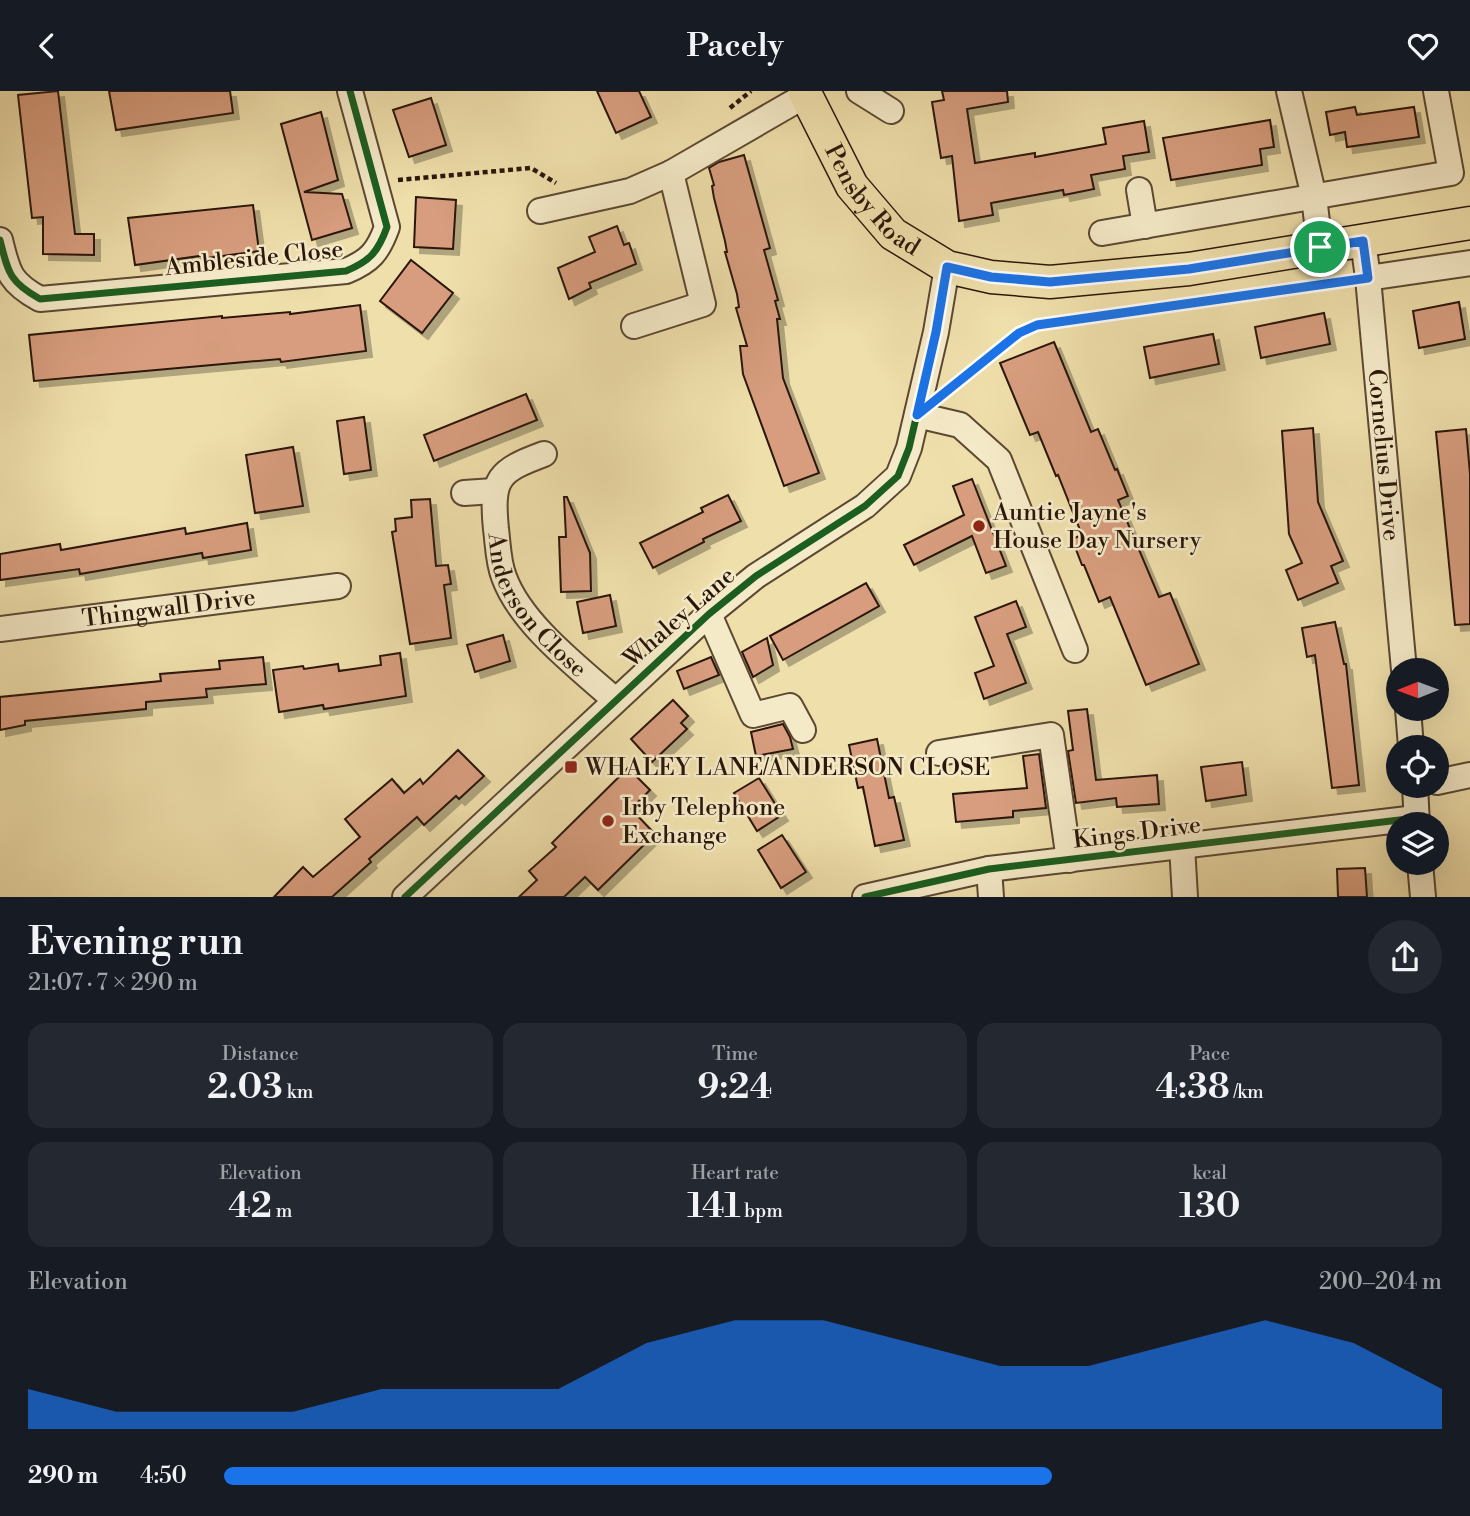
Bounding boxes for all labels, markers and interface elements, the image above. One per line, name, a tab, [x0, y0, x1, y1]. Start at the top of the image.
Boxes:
text: Pacely	[686, 26, 784, 66]
icon: back	[28, 27, 66, 65]
icon: heart	[1404, 27, 1442, 65]
street label: Pensby Road	[817, 139, 926, 263]
pin	[1290, 217, 1350, 277]
icon: arrive	[1301, 228, 1339, 266]
street label: Ambleside Close	[162, 235, 345, 283]
street label: Cornelius Drive	[1360, 368, 1406, 542]
place label: Auntie Jayne's House Day Nursery	[992, 498, 1202, 556]
marker: Auntie Jayne's House Day Nursery	[971, 518, 987, 534]
street label: Anderson Close	[481, 531, 593, 685]
street label: Whaley Lane	[617, 561, 742, 675]
street label: Thingwall Drive	[80, 583, 257, 634]
north arrow	[1386, 658, 1449, 721]
map controls	[1386, 658, 1449, 875]
button: locate	[1386, 735, 1449, 798]
place label: WHALEY LANE/ANDERSON CLOSE	[584, 753, 990, 783]
marker: WHALEY LANE/ANDERSON CLOSE	[563, 759, 579, 775]
place label: Irby Telephone Exchange	[622, 793, 785, 851]
street label: Kings Drive	[1071, 810, 1203, 856]
button: layers	[1386, 812, 1449, 875]
marker: Irby Telephone Exchange	[600, 813, 616, 829]
text: Evening run	[28, 919, 243, 966]
button: share	[1368, 920, 1442, 994]
text: 21:07 · 7 × 290 m	[28, 969, 198, 997]
text: Distance	[222, 1042, 299, 1066]
text: Time	[712, 1042, 758, 1066]
text: Pace	[1189, 1042, 1230, 1066]
text: 2.03	[207, 1066, 283, 1109]
text: 9:24	[698, 1066, 772, 1109]
text: 4:38	[1156, 1066, 1230, 1109]
text: km	[283, 1080, 313, 1104]
text: /km	[1230, 1080, 1264, 1104]
text: Elevation	[219, 1161, 301, 1185]
text: Heart rate	[691, 1161, 779, 1185]
text: kcal	[1192, 1161, 1227, 1185]
text: 42	[228, 1185, 272, 1228]
text: 141	[687, 1185, 740, 1228]
text: 130	[1179, 1185, 1240, 1228]
text: m	[272, 1199, 293, 1223]
text: bpm	[740, 1199, 783, 1223]
text: Elevation	[28, 1268, 128, 1296]
text: 200–204 m	[1319, 1268, 1442, 1296]
text: 290 m	[28, 1462, 98, 1490]
text: 4:50	[140, 1462, 187, 1490]

